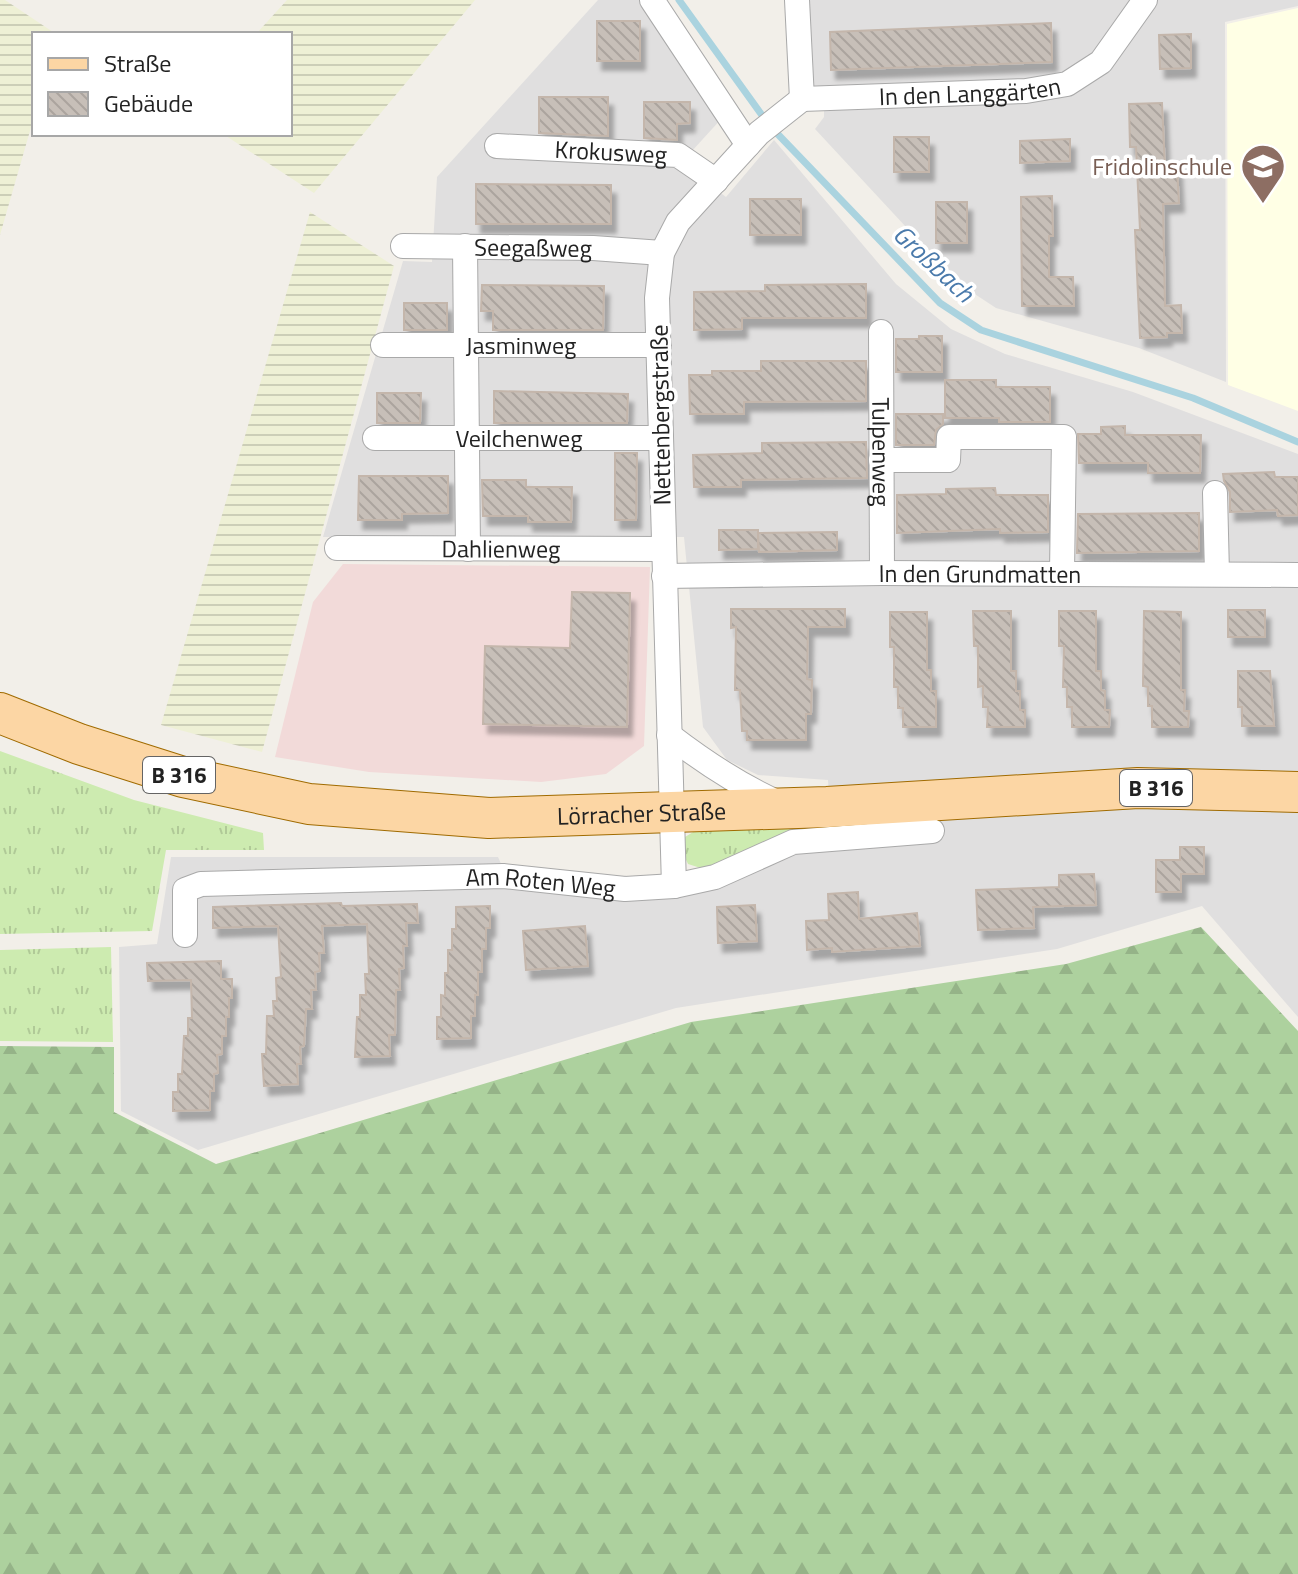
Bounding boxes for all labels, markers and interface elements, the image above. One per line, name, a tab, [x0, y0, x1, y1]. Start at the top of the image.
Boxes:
legend	[32, 32, 292, 136]
text: Straße	[104, 45, 171, 81]
street label: In den Langgärten	[878, 67, 1063, 114]
text: Gebäude	[104, 85, 193, 121]
street label: Krokusweg	[554, 131, 668, 172]
school or university icon: Fridolinschule	[1239, 142, 1287, 205]
place label: Fridolinschule	[1092, 148, 1232, 184]
water label: Großbach	[884, 215, 984, 312]
street label: Seegaßweg	[474, 229, 592, 266]
street label: Nettenbergstraße	[640, 324, 680, 506]
street label: Jasminweg	[466, 327, 576, 363]
street label: Tulpenweg	[863, 397, 900, 507]
street label: Veilchenweg	[455, 420, 583, 456]
street label: Dahlienweg	[442, 530, 560, 567]
street label: In den Grundmatten	[878, 555, 1081, 592]
road number: B 316	[143, 757, 215, 793]
road number: B 316	[1120, 770, 1192, 806]
street label: Lörracher Straße	[556, 792, 727, 834]
street label: Am Roten Weg	[465, 858, 617, 906]

